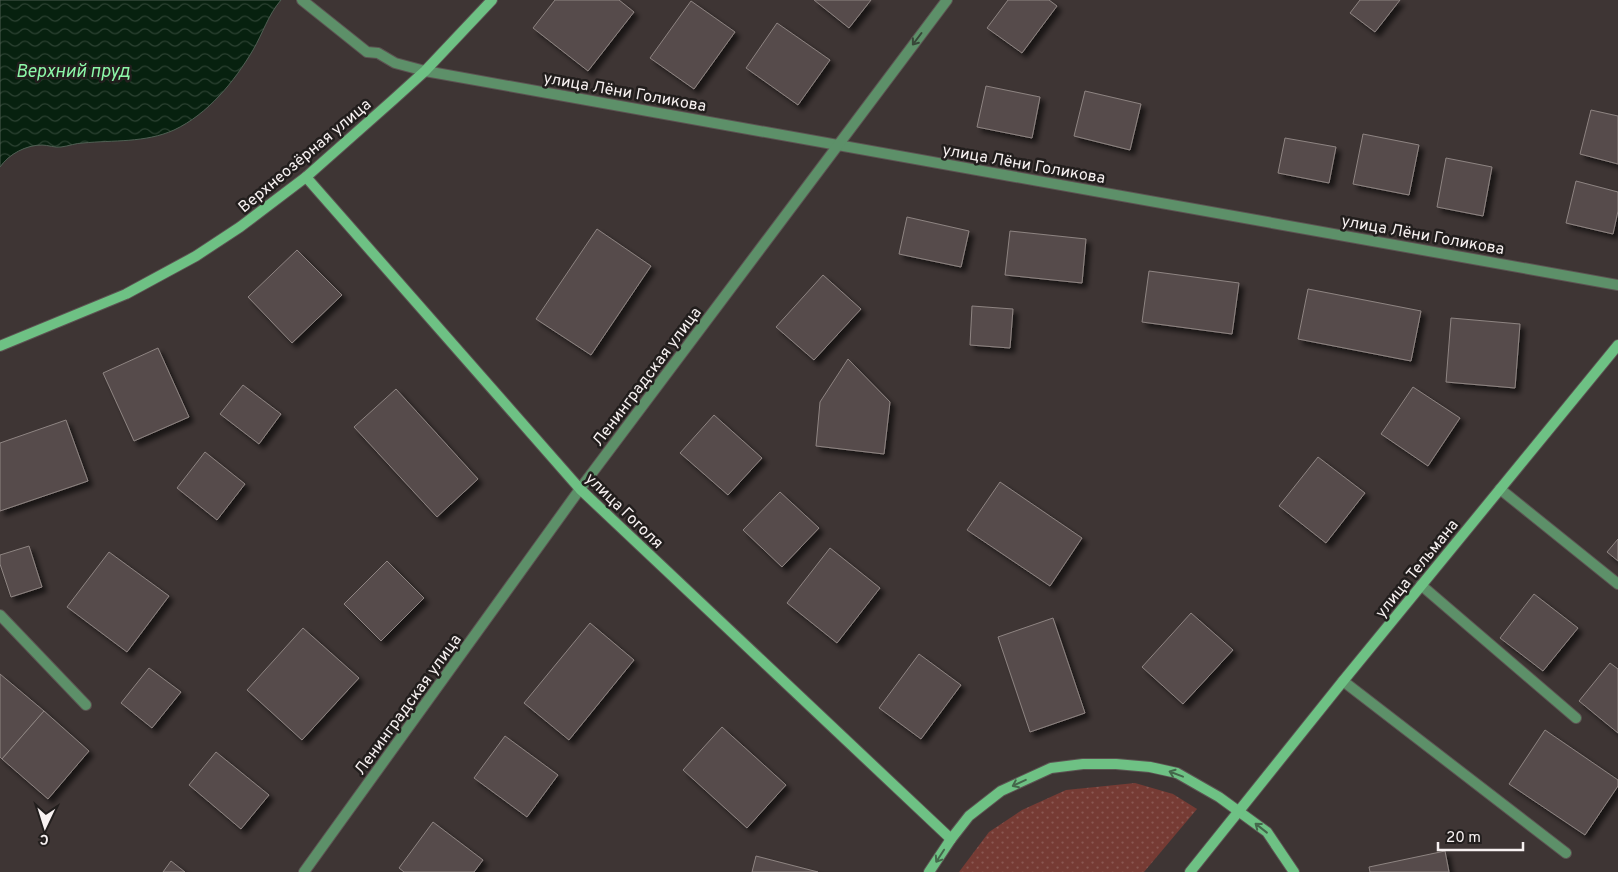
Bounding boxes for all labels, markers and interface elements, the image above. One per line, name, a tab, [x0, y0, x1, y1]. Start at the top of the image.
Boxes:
one-way arrow	[912, 32, 923, 45]
water label: Верхний пруд	[16, 61, 131, 84]
street label: улица Лёни Голикова	[542, 69, 708, 117]
street label: Верхнеозёрная улица	[235, 95, 376, 218]
street label: улица Лёни Голикова	[941, 141, 1107, 189]
street label: улица Лёни Голикова	[1340, 212, 1506, 260]
street label: Ленинградская улица	[589, 304, 707, 451]
street label: улица Гоголя	[580, 469, 667, 554]
street label: улица Тельмана	[1372, 516, 1464, 623]
street label: Ленинградская улица	[351, 631, 466, 780]
one-way arrow	[1169, 769, 1185, 778]
one-way arrow	[1012, 778, 1027, 788]
north arrow	[20, 802, 70, 852]
scale bar	[1438, 820, 1523, 852]
one-way arrow	[1255, 822, 1268, 833]
text: 20 m	[1446, 829, 1481, 848]
text: С	[39, 830, 49, 847]
one-way arrow	[935, 848, 945, 862]

